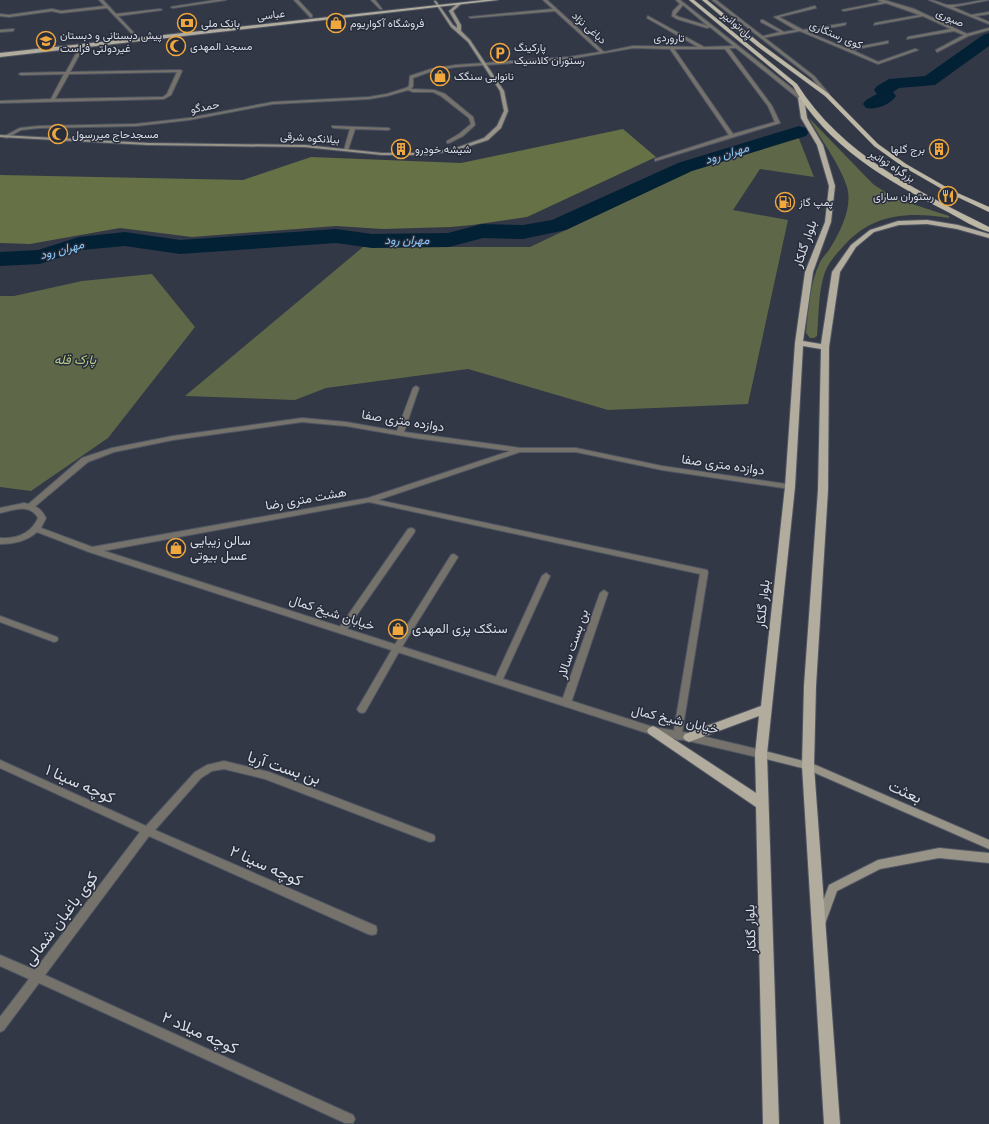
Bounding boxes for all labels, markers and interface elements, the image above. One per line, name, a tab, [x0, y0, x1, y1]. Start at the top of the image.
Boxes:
street label: صبوری	[933, 4, 967, 32]
street label: عباسى	[256, 5, 286, 25]
street label: پل توانیر	[717, 6, 757, 43]
street label: دباغی نژاد	[568, 8, 610, 48]
bank icon: بانک ملی	[176, 12, 198, 34]
shop icon: فروشگاه آکواریوم	[325, 12, 347, 34]
place label: بانک ملی	[201, 15, 240, 32]
place label: فروشگاه آکواریوم	[350, 15, 424, 32]
street label: کوی رستگاری	[807, 16, 865, 54]
place label: پیش دبستانی و دبستان غیردولتی فراست	[60, 27, 162, 57]
street label: تاروردی	[653, 29, 685, 47]
school or university icon: پیش دبستانی و دبستان غیردولتی فراست	[35, 30, 57, 52]
mosque icon: مسجد المهدی	[165, 35, 187, 57]
place label: مسجد المهدی	[190, 38, 252, 55]
place label: پارکینگ رستوران کلاسیک	[514, 39, 585, 69]
parking icon: پارکینگ رستوران کلاسیک	[489, 42, 511, 64]
shop icon: نانوایی سنگک	[429, 65, 451, 87]
place label: نانوایی سنگک	[454, 68, 514, 85]
street label: حمدگو	[189, 96, 221, 118]
mosque icon: مسجدحاج میررسول	[47, 123, 69, 145]
place label: مسجدحاج میررسول	[72, 126, 159, 143]
street label: بیلانکوه شرقی	[280, 127, 340, 149]
building icon: شیشه خودرو	[390, 138, 412, 160]
water label: مهران رود	[703, 138, 752, 170]
building icon: برج گلها	[928, 138, 950, 160]
place label: شیشه خودرو	[415, 141, 472, 158]
place label: برج گلها	[891, 141, 925, 158]
street label: بزرگراه توانیر	[865, 145, 918, 187]
restaurant icon: رستوران ساراى	[937, 185, 959, 207]
place label: رستوران ساراى	[873, 188, 934, 205]
fuel station icon: پمپ گاز	[774, 191, 796, 213]
place label: پمپ گاز	[798, 194, 833, 211]
street label: بلوار گلکار	[787, 217, 822, 271]
water label: مهران رود	[385, 231, 430, 250]
water label: مهران رود	[38, 235, 87, 265]
park label: پارک قله	[54, 350, 97, 370]
street label: دوازده متری صفا	[360, 405, 446, 437]
street label: دوازده متری صفا	[680, 449, 766, 481]
street label: هشت متری رضا	[264, 482, 348, 516]
place label: سالن زیبایی عسل بیوتی	[190, 531, 251, 566]
shop icon: سالن زیبایی عسل بیوتی	[165, 537, 187, 559]
street label: بلوار گلکار	[750, 578, 776, 630]
street label: خیابان شیخ کمال	[287, 590, 378, 636]
street label: بن بست سالار	[551, 607, 594, 682]
shop icon: سنگک پزی المهدی	[387, 618, 409, 640]
place label: سنگک پزی المهدی	[412, 619, 507, 639]
street label: خیابان شیخ کمال	[629, 700, 721, 740]
street label: بن بست آریا	[244, 745, 324, 791]
street label: کوچه سینا ۱	[41, 758, 119, 810]
street label: بعثت	[884, 774, 926, 810]
street label: کوچه سینا ۲	[226, 839, 306, 893]
street label: کوی باغبان شمالی	[18, 867, 104, 971]
street label: بلوار گلکار	[740, 904, 762, 955]
street label: کوچه میلاد ۲	[158, 1006, 242, 1060]

